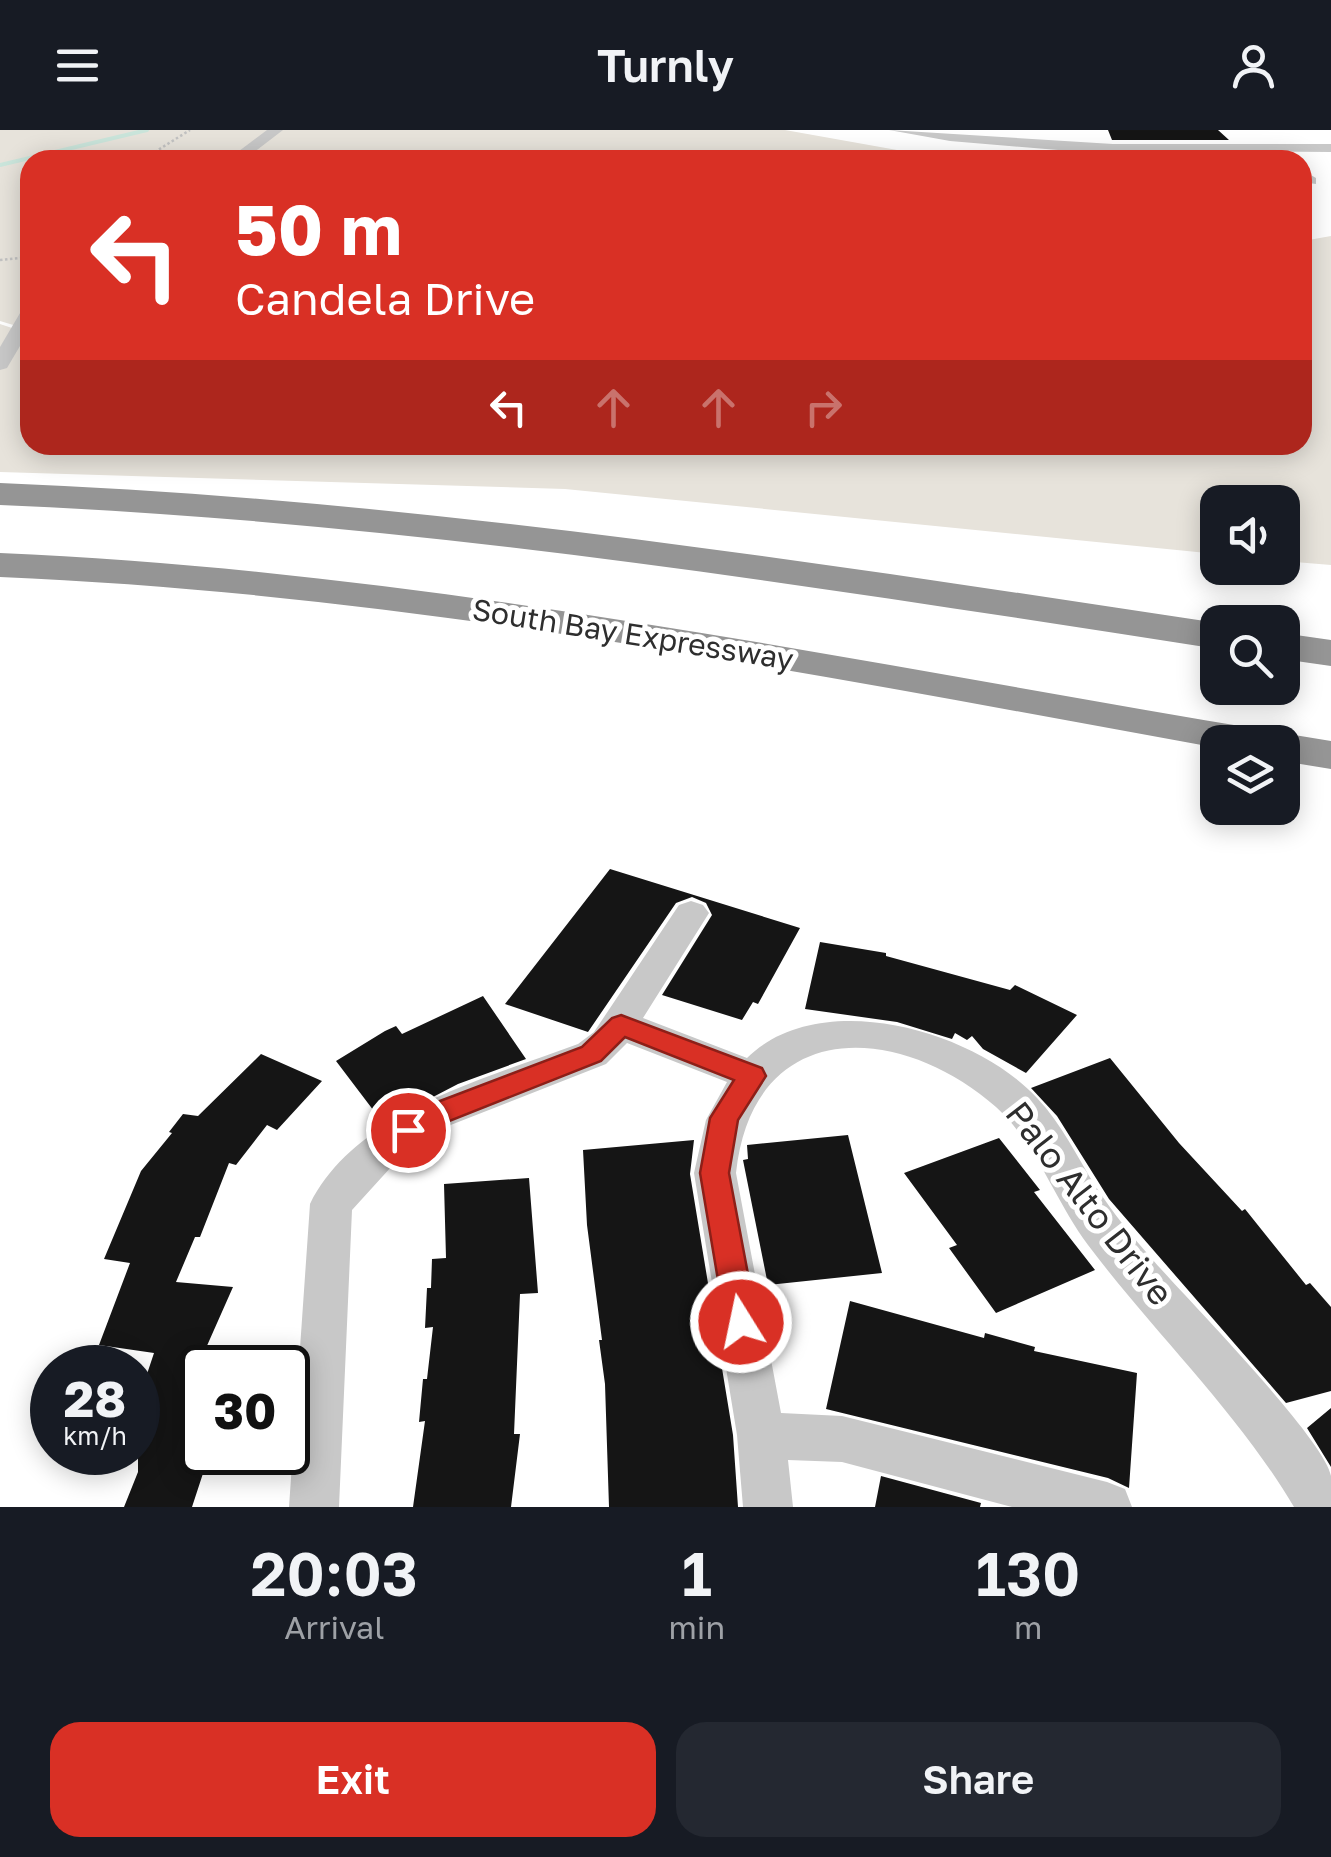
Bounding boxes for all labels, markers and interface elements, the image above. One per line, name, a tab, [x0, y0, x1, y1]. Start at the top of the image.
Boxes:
icon: menu	[50, 38, 105, 93]
text: Turnly	[597, 38, 734, 92]
icon: person	[1226, 38, 1281, 93]
text: 50 m	[235, 186, 402, 270]
icon: left	[70, 190, 200, 320]
text: Candela Drive	[235, 271, 535, 325]
icon: left	[481, 380, 536, 435]
icon: ahead	[586, 380, 641, 435]
icon: ahead	[691, 380, 746, 435]
icon: right	[796, 380, 851, 435]
map controls	[1200, 485, 1300, 825]
button: sound	[1200, 485, 1300, 585]
street label: South Bay Expressway	[470, 591, 796, 677]
button: search	[1200, 605, 1300, 705]
button: layers	[1200, 725, 1300, 825]
pin	[366, 1088, 451, 1173]
street label: Palo Alto Drive	[998, 1093, 1182, 1313]
icon: arrive	[381, 1103, 436, 1158]
position arrow	[689, 1270, 793, 1374]
speed limit sign: 30	[180, 1345, 310, 1475]
text: 28	[64, 1368, 126, 1428]
text: km/h	[63, 1420, 127, 1451]
text: 20:03	[251, 1537, 418, 1609]
text: 1	[682, 1537, 712, 1609]
text: 130	[976, 1537, 1080, 1609]
text: Arrival	[284, 1608, 384, 1646]
text: min	[669, 1608, 725, 1646]
text: m	[1014, 1608, 1042, 1646]
button: Exit	[50, 1722, 656, 1837]
button: Share	[676, 1722, 1281, 1837]

